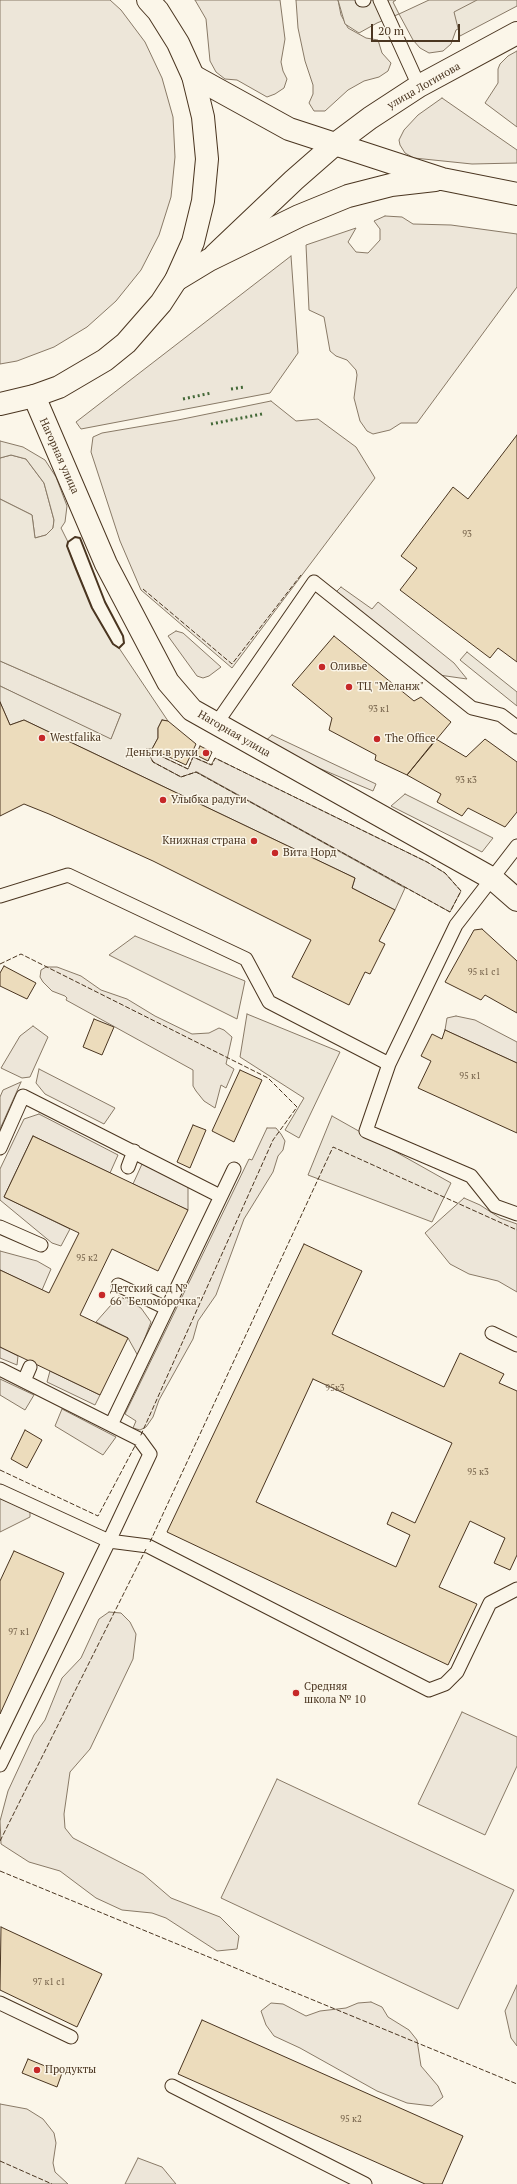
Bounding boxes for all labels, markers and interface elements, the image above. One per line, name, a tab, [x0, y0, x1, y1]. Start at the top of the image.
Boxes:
scale bar	[373, 16, 462, 42]
text: 20 m	[378, 23, 404, 38]
street label: улица Логинова	[385, 60, 463, 112]
street label: Нагорная улица	[36, 416, 82, 496]
house number: 93	[462, 529, 472, 539]
place label: Оливье	[330, 660, 367, 674]
marker: Оливье	[317, 662, 327, 672]
place label: ТЦ "Меланж"	[357, 680, 424, 694]
marker: ТЦ "Меланж"	[344, 682, 354, 692]
house number: 93 к1	[368, 704, 390, 714]
street label: Нагорная улица	[195, 708, 273, 760]
place label: Westfalika	[50, 731, 101, 745]
place label: The Office	[385, 732, 435, 746]
marker: Westfalika	[37, 733, 47, 743]
marker: The Office	[372, 734, 382, 744]
place label: Деньги в руки	[126, 746, 198, 760]
marker: Деньги в руки	[201, 748, 211, 758]
house number: 93 к3	[455, 775, 477, 785]
place label: Улыбка радуги	[171, 793, 247, 807]
marker: Улыбка радуги	[158, 795, 168, 805]
place label: Книжная страна	[162, 834, 246, 848]
marker: Книжная страна	[249, 836, 259, 846]
place label: Вита Норд	[283, 846, 337, 860]
marker: Вита Норд	[270, 848, 280, 858]
house number: 95 к1 с1	[468, 967, 500, 977]
house number: 95 к1	[459, 1071, 481, 1081]
house number: 95 к2	[76, 1253, 98, 1263]
place label: Детский сад № 66 "Беломорочка"	[110, 1282, 201, 1308]
marker: Детский сад № 66 "Беломорочка"	[97, 1290, 107, 1300]
house number: 95к3	[325, 1383, 345, 1393]
house number: 95 к3	[467, 1467, 489, 1477]
house number: 97 к1	[8, 1627, 30, 1637]
place label: Средняя школа № 10	[304, 1680, 366, 1706]
marker: Средняя школа № 10	[291, 1688, 301, 1698]
house number: 97 к1 с1	[33, 1977, 65, 1987]
place label: Продукты	[45, 2063, 96, 2077]
marker: Продукты	[32, 2065, 42, 2075]
house number: 95 к2	[340, 2114, 362, 2124]

